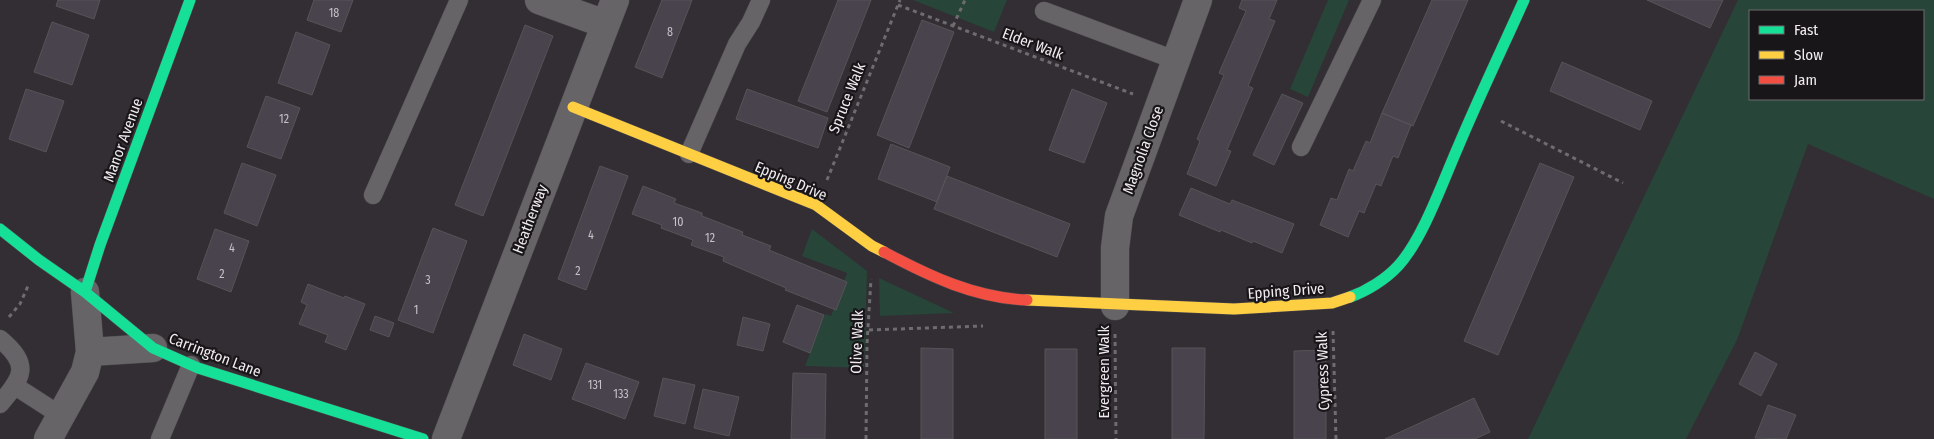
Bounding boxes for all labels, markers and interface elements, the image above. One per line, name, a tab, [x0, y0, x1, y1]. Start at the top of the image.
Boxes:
house number: 18	[329, 6, 339, 20]
legend	[1749, 10, 1924, 100]
text: Fast	[1794, 21, 1818, 39]
street label: Elder Walk	[1000, 24, 1066, 64]
house number: 8	[667, 25, 673, 39]
text: Slow	[1794, 46, 1823, 64]
street label: Spruce Walk	[825, 60, 869, 136]
text: Jam	[1794, 71, 1817, 89]
street label: Manor Avenue	[100, 96, 146, 184]
street label: Magnolia Close	[1119, 104, 1167, 196]
house number: 12	[279, 112, 289, 126]
street label: Epping Drive	[752, 158, 830, 204]
street label: Heatherway	[509, 182, 552, 256]
house number: 10	[673, 215, 683, 229]
house number: 4	[588, 228, 594, 242]
house number: 12	[705, 231, 715, 245]
house number: 4	[229, 241, 235, 255]
house number: 2	[575, 264, 581, 278]
house number: 2	[219, 267, 225, 281]
house number: 3	[425, 273, 431, 287]
street label: Epping Drive	[1247, 279, 1325, 303]
house number: 1	[414, 303, 418, 317]
street label: Olive Walk	[847, 310, 867, 374]
street label: Evergreen Walk	[1095, 326, 1113, 418]
street label: Carrington Lane	[166, 329, 264, 381]
street label: Cypress Walk	[1313, 331, 1333, 411]
house number: 131	[588, 378, 602, 392]
house number: 133	[613, 387, 629, 401]

